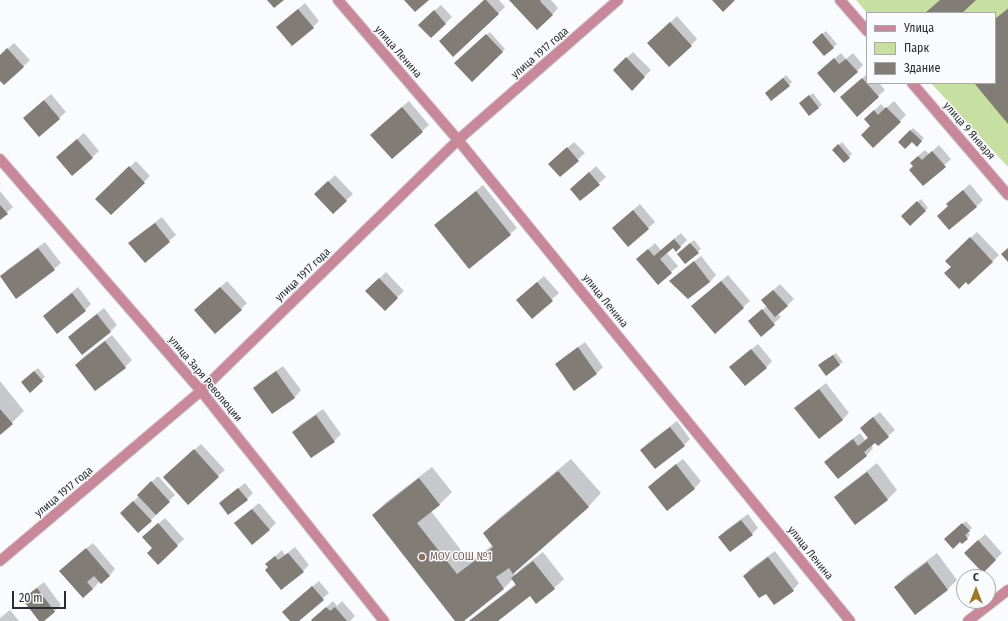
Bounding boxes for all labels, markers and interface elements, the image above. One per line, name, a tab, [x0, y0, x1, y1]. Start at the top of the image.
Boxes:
legend	[866, 12, 996, 84]
text: Улица	[904, 21, 934, 35]
street label: улица Ленина	[372, 23, 424, 81]
street label: улица 1917 года	[509, 25, 571, 81]
text: Парк	[904, 41, 929, 55]
text: Здание	[904, 61, 940, 75]
street label: улица 9 Января	[940, 100, 998, 162]
street label: улица 1917 года	[273, 245, 333, 305]
street label: улица Ленина	[579, 272, 631, 330]
street label: улица Заря Революции	[165, 334, 245, 424]
street label: улица 1917 года	[32, 464, 96, 520]
street label: улица Ленина	[784, 524, 836, 582]
place label: МОУ СОШ №1	[430, 550, 492, 564]
marker: МОУ СОШ №1	[417, 552, 427, 562]
north arrow	[956, 569, 996, 609]
text: С	[973, 571, 979, 584]
scale bar	[14, 583, 68, 609]
text: 20 m	[19, 591, 43, 605]

